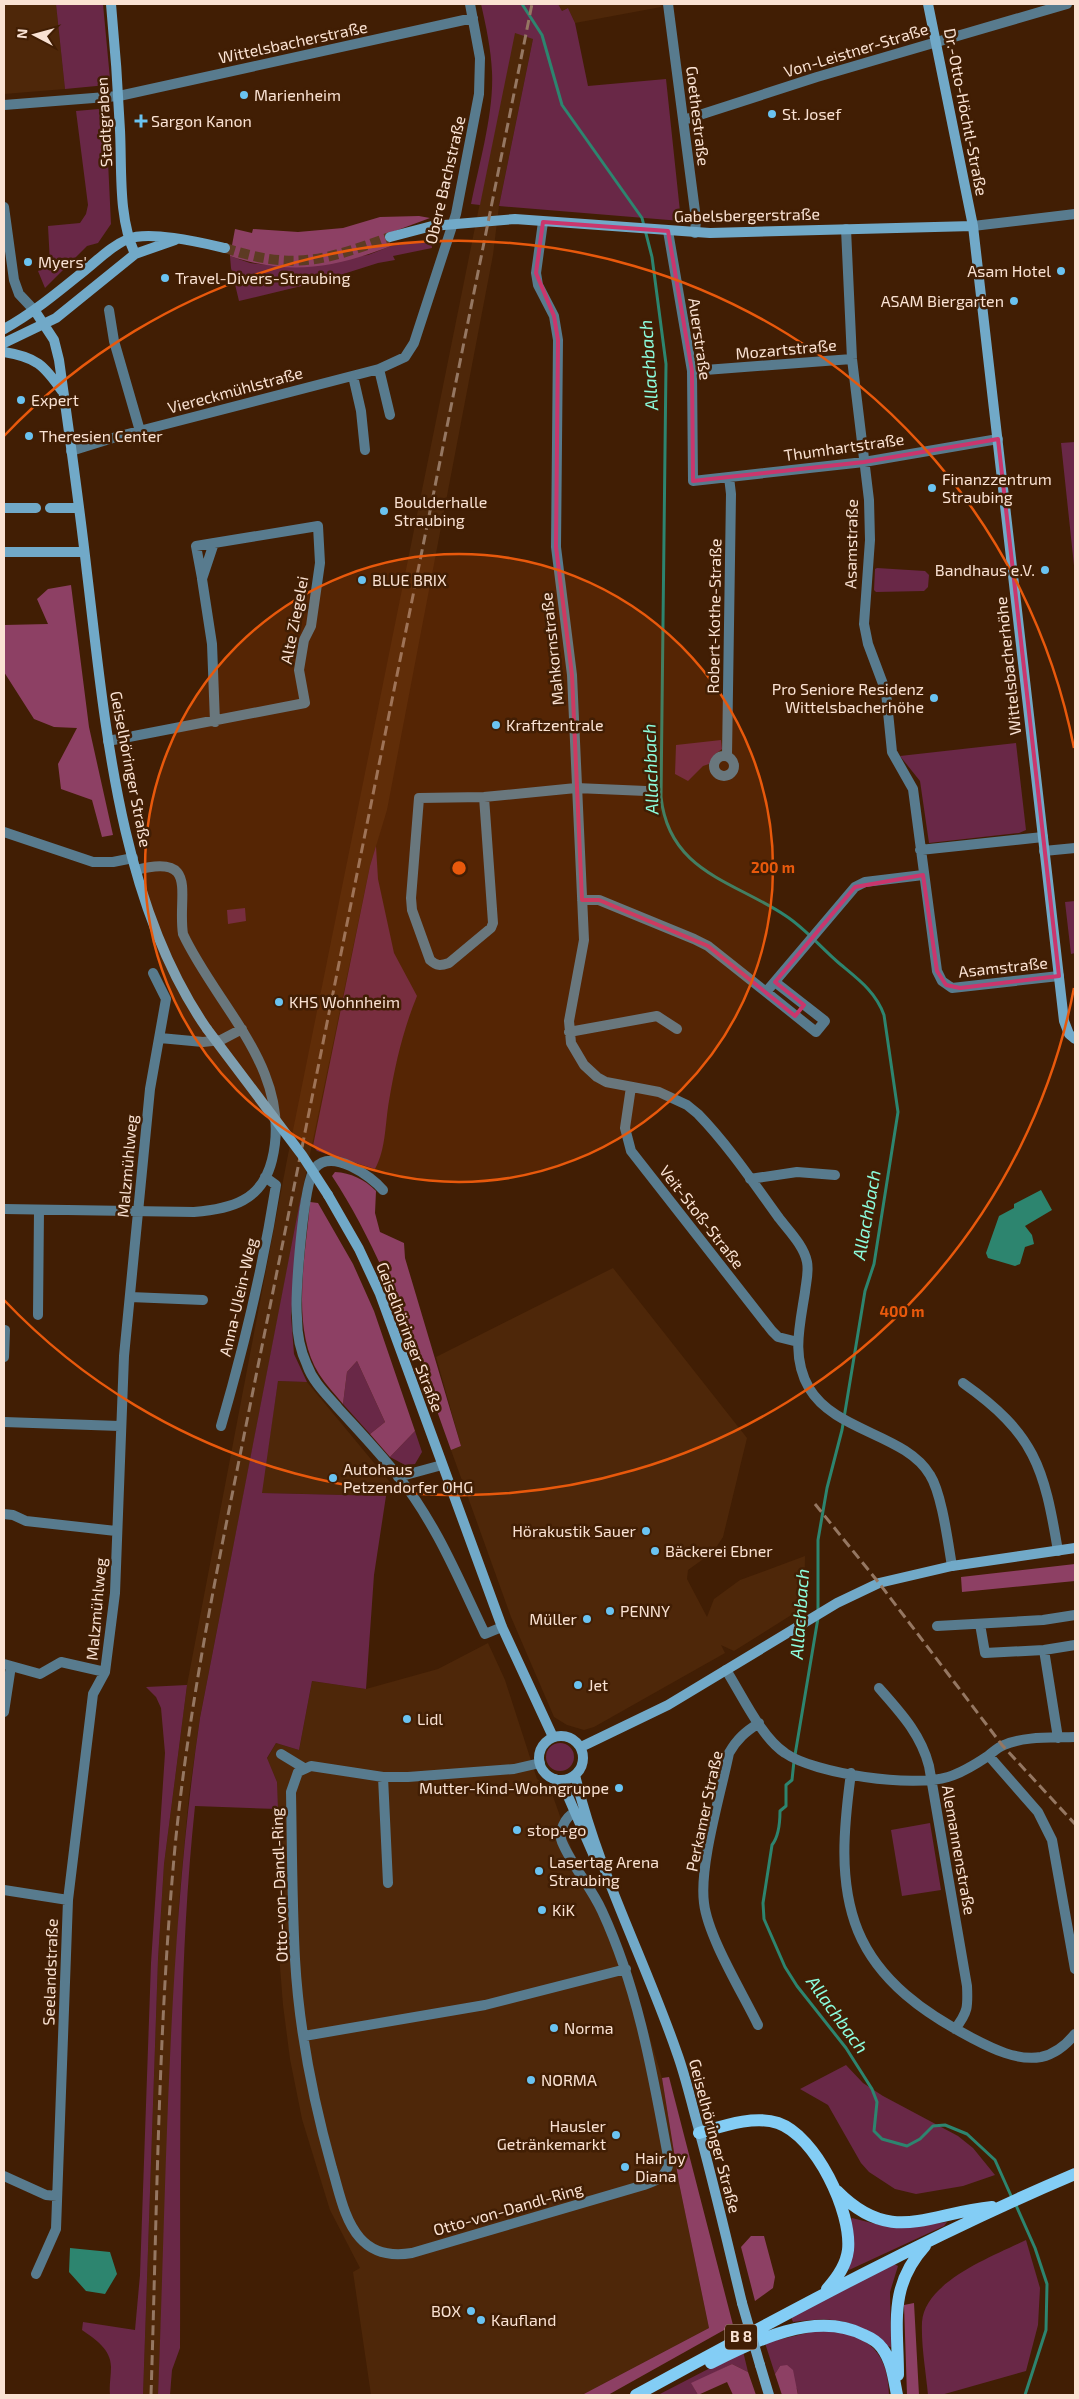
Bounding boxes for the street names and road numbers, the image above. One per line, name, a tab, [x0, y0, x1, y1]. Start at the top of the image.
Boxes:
street label: Wittelsbacherstraße	[217, 16, 369, 67]
street label: Von-Leistner-Straße	[781, 19, 930, 81]
street label: Dr.-Otto-Höchtl-Straße	[941, 27, 992, 197]
street label: Goethestraße	[683, 65, 714, 167]
street label: Stadtgraben	[92, 77, 115, 168]
street label: Obere Bachstraße	[420, 114, 469, 246]
street label: Gabelsbergerstraße	[674, 204, 820, 225]
street label: Auerstraße	[685, 297, 716, 381]
street label: Mozartstraße	[735, 335, 837, 362]
street label: Viereckmühlstraße	[165, 362, 304, 417]
street label: Thumhartstraße	[783, 429, 905, 464]
street label: Asamstraße	[840, 499, 861, 589]
street label: Robert-Kothe-Straße	[703, 538, 724, 694]
street label: Alte Ziegelei	[276, 574, 311, 666]
street label: Mahkornstraße	[536, 592, 567, 707]
street label: Wittelsbacherhöhe	[991, 596, 1024, 736]
street label: Geiselhöringer Straße	[107, 689, 156, 849]
street label: Asamstraße	[957, 952, 1049, 981]
street label: Malzmühlweg	[113, 1114, 140, 1218]
street label: Veit-Stoß-Straße	[656, 1161, 749, 1272]
street label: Anna-Ulein-Weg	[215, 1236, 260, 1358]
street label: Geiselhöringer Straße	[373, 1259, 448, 1414]
street label: Malzmühlweg	[82, 1557, 109, 1661]
street label: Perkamer Straße	[681, 1749, 726, 1873]
street label: Alemannenstraße	[939, 1784, 980, 1916]
street label: Otto-von-Dandl-Ring	[266, 1807, 291, 1963]
street label: Seelandstraße	[38, 1918, 61, 2026]
street label: Geiselhöringer Straße	[686, 2057, 745, 2215]
street label: Otto-von-Dandl-Ring	[431, 2178, 585, 2239]
road number: B 8	[725, 2324, 757, 2350]

